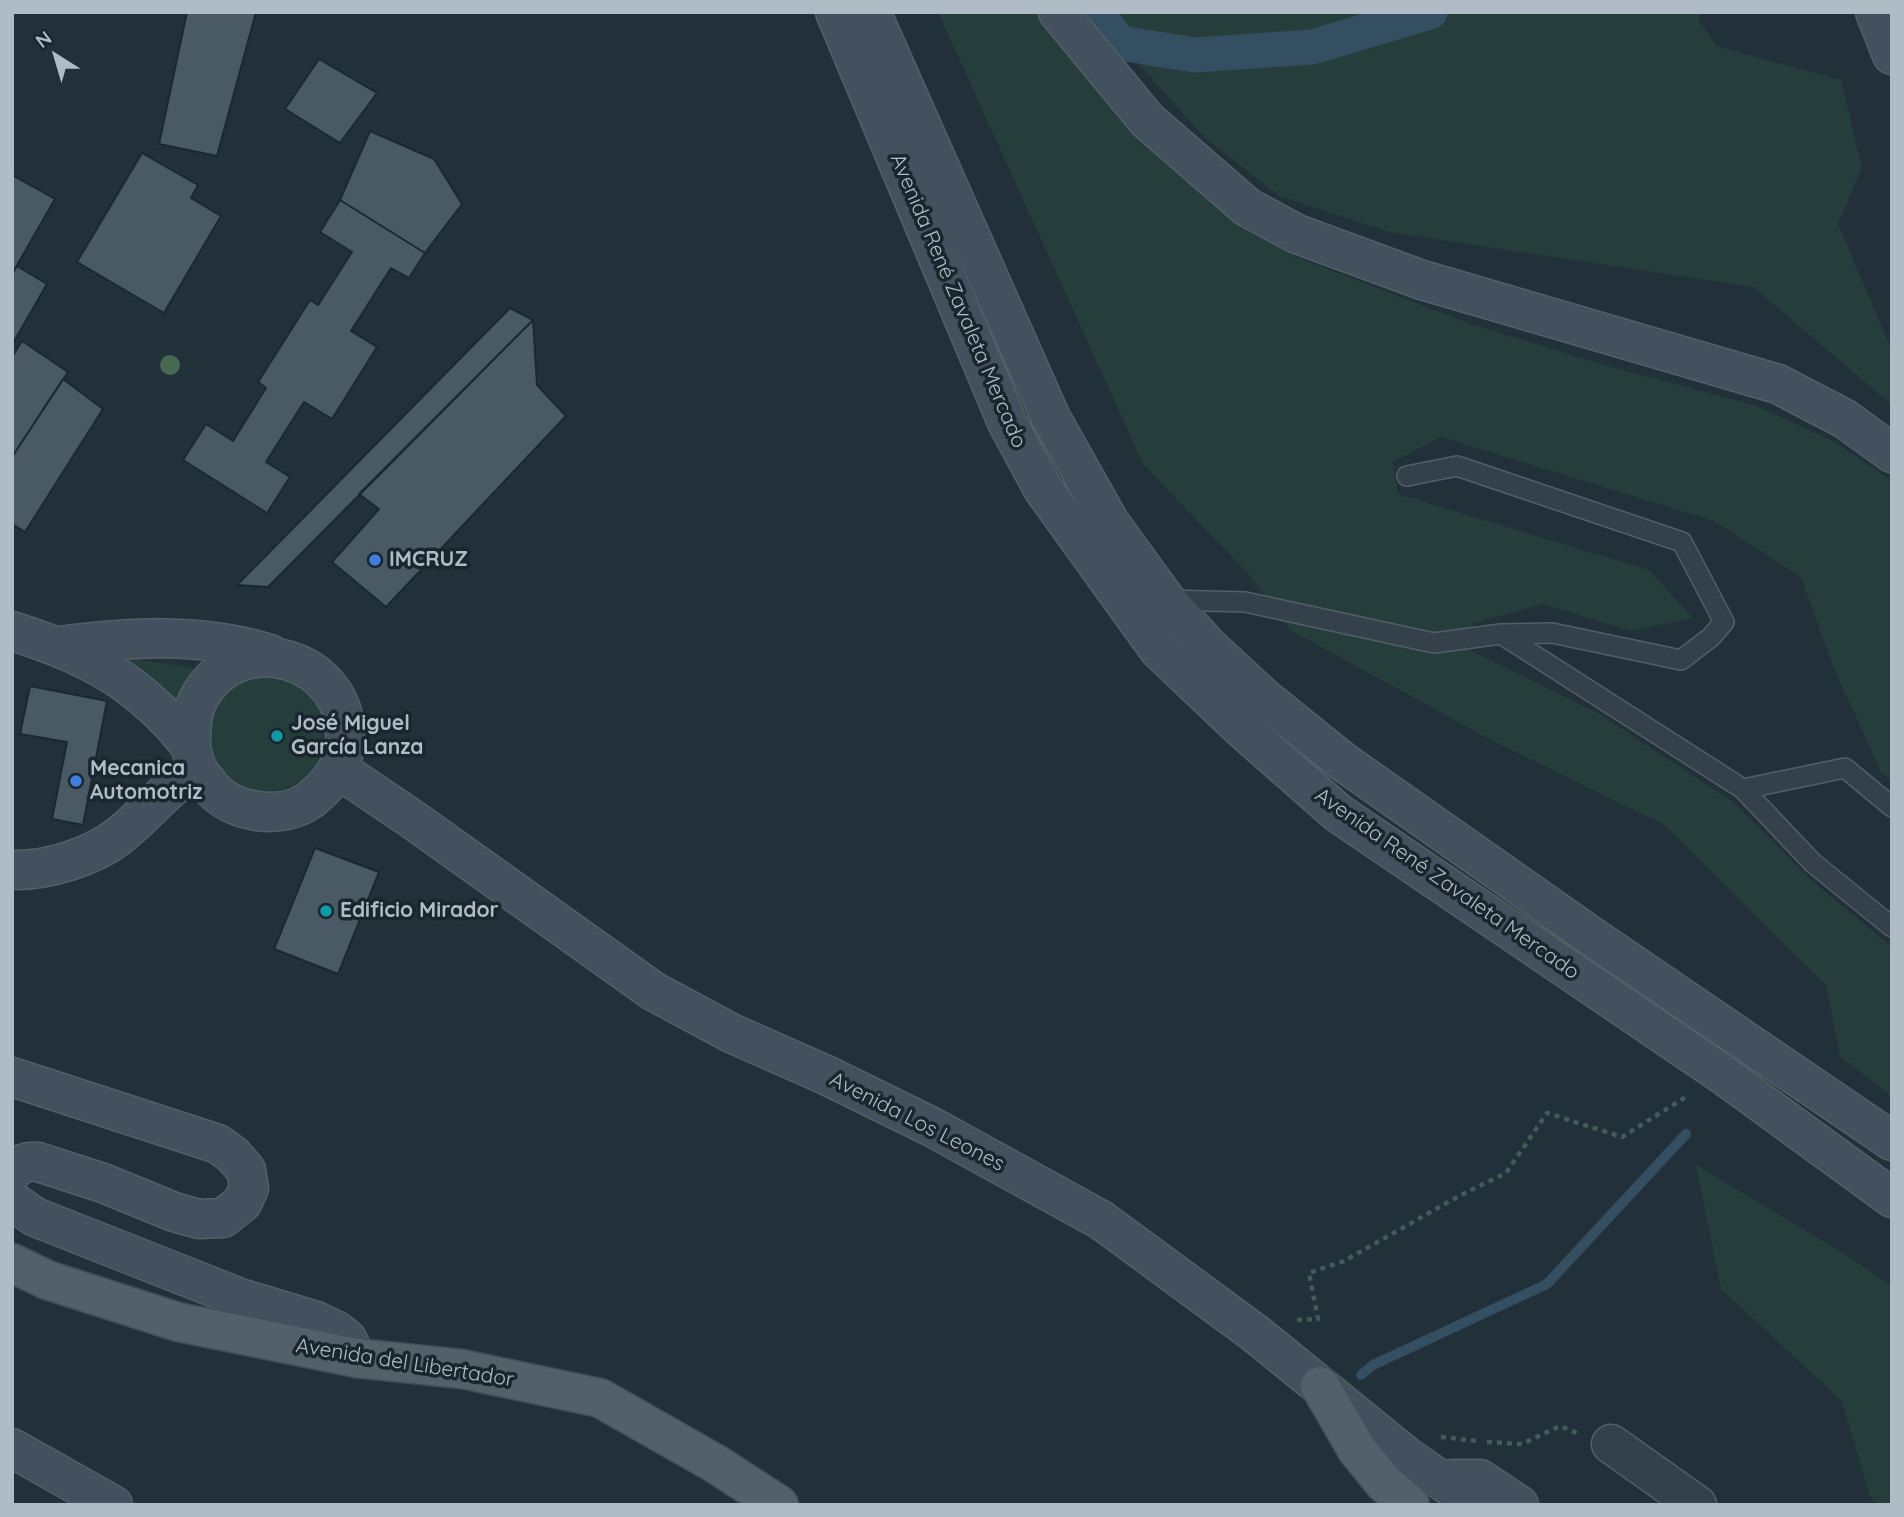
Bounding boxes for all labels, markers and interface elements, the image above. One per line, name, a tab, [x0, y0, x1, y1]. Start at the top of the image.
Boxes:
north arrow	[21, 21, 91, 91]
text: N	[31, 25, 56, 53]
street label: Avenida René Zavaleta Mercado	[884, 150, 1032, 452]
place label: IMCRUZ	[389, 547, 468, 573]
marker: IMCRUZ	[367, 552, 383, 568]
place label: José Miguel García Lanza	[291, 711, 424, 761]
marker: José Miguel García Lanza	[269, 728, 285, 744]
place label: Mecanica Automotriz	[90, 756, 202, 806]
marker: Mecanica Automotriz	[68, 773, 84, 789]
street label: Avenida René Zavaleta Mercado	[1310, 783, 1584, 985]
place label: Edificio Mirador	[340, 898, 499, 924]
marker: Edificio Mirador	[318, 903, 334, 919]
street label: Avenida Los Leones	[825, 1067, 1009, 1177]
street label: Avenida del Libertador	[294, 1333, 516, 1393]

